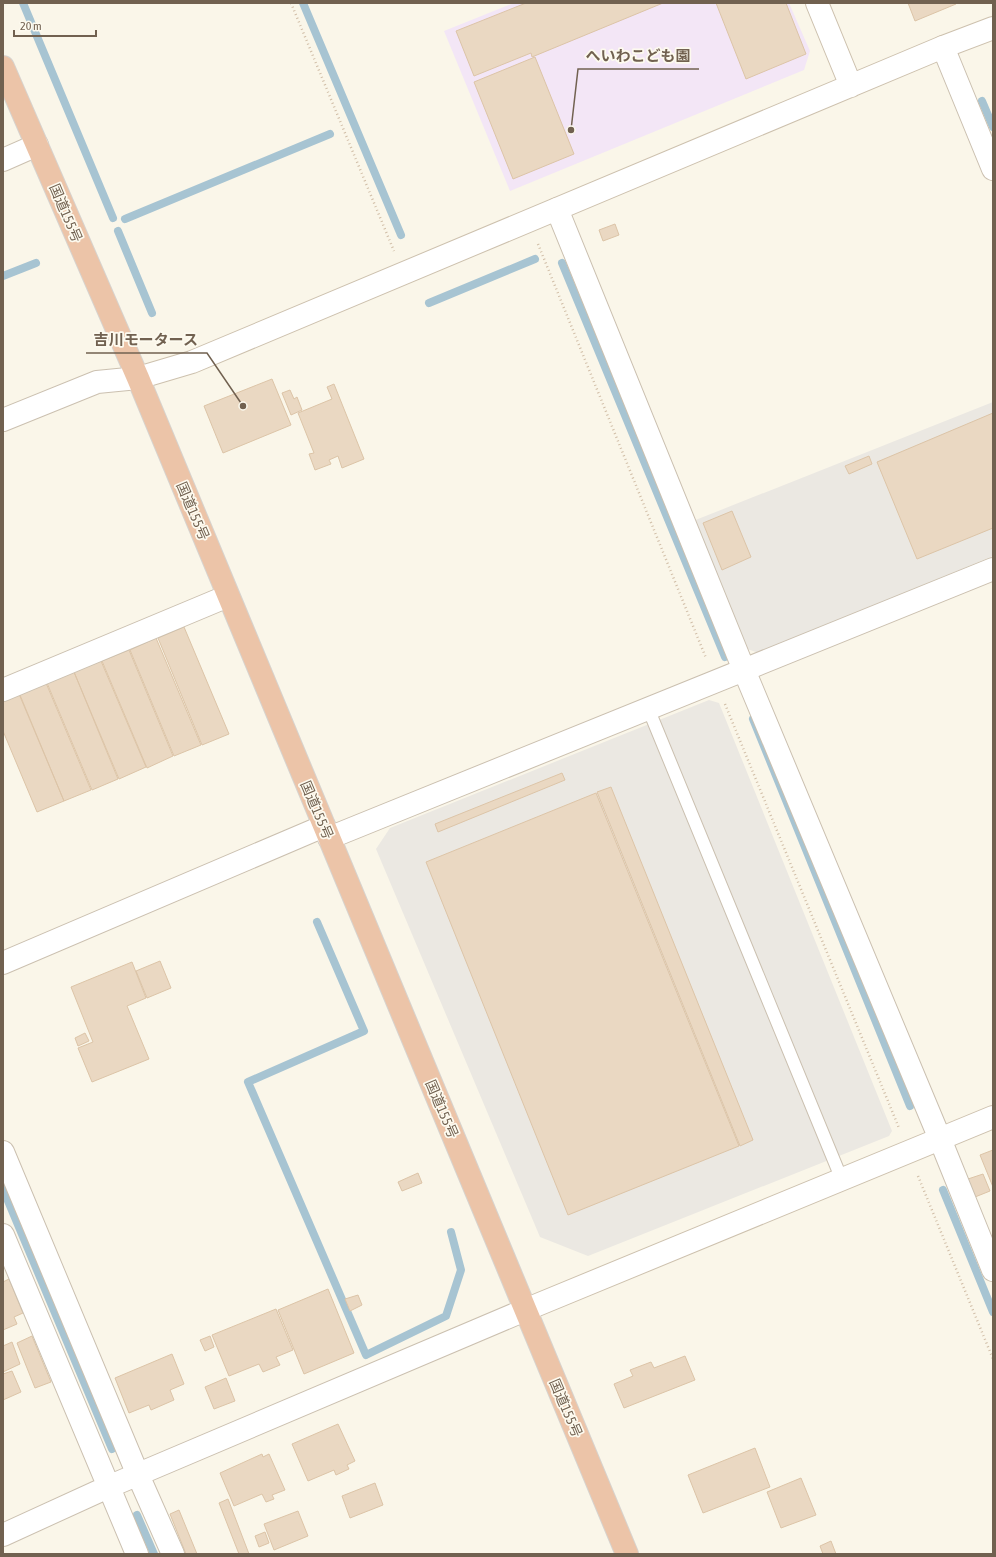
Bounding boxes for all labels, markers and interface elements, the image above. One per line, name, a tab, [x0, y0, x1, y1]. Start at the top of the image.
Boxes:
scale bar	[14, 12, 96, 38]
text: 20 m	[20, 19, 42, 33]
callout: へいわこども園	[578, 42, 699, 69]
text: へいわこども園	[585, 47, 691, 64]
street label: 国道155号	[47, 181, 85, 245]
callout: 吉川モータース	[86, 326, 207, 353]
text: 吉川モータース	[94, 331, 198, 348]
street label: 国道155号	[174, 479, 212, 543]
street label: 国道155号	[298, 778, 336, 842]
street label: 国道155号	[423, 1077, 461, 1141]
street label: 国道155号	[547, 1376, 585, 1440]

